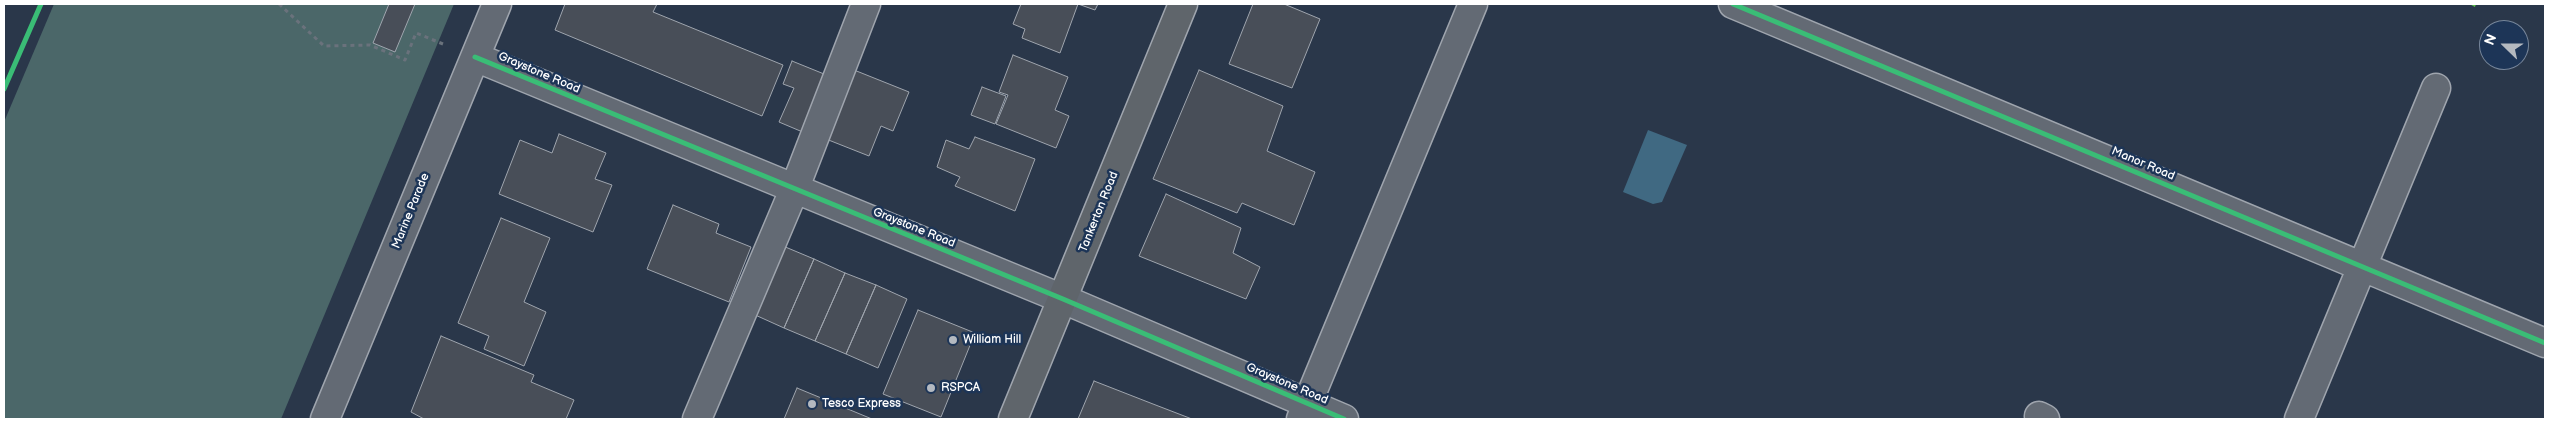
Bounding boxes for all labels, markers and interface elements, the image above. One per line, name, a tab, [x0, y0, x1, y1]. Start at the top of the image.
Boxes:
north arrow	[2479, 20, 2529, 70]
text: N	[2481, 32, 2500, 48]
street label: Graystone Road	[496, 49, 582, 97]
street label: Manor Road	[2109, 144, 2177, 184]
street label: Tankerton Road	[1076, 169, 1122, 255]
street label: Marine Parade	[389, 171, 433, 251]
street label: Graystone Road	[871, 205, 957, 251]
place label: William Hill	[963, 333, 1021, 347]
marker: William Hill	[947, 334, 959, 346]
street label: Graystone Road	[1244, 360, 1330, 408]
place label: RSPCA	[941, 381, 980, 395]
marker: RSPCA	[925, 382, 937, 394]
place label: Tesco Express	[822, 397, 901, 411]
marker: Tesco Express	[806, 398, 818, 410]

